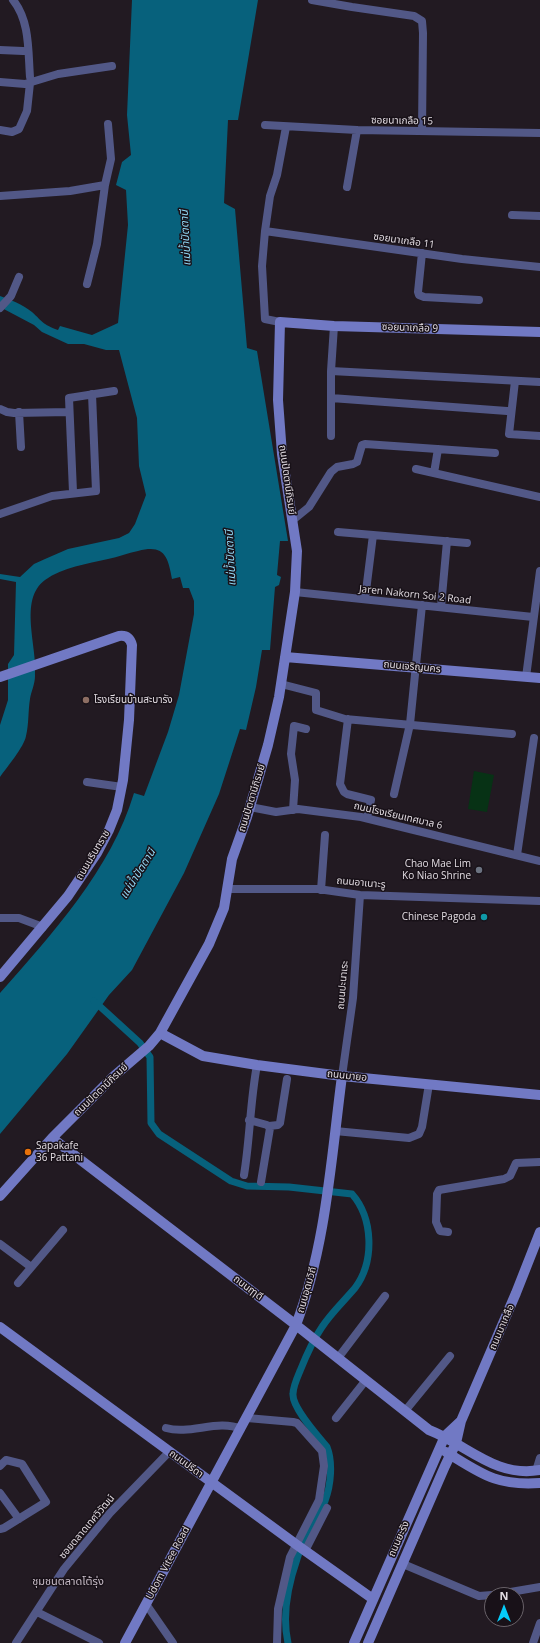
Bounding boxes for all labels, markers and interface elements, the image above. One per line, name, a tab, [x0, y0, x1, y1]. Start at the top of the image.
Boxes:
street label: ซอยนาเกลือ 15	[371, 114, 433, 128]
water label: แม่น้ำปัตตานี	[178, 210, 194, 266]
street label: ซอยนาเกลือ 11	[373, 231, 435, 251]
street label: ซอยนาเกลือ 9	[382, 321, 438, 335]
street label: ถนนปัตตานีภิรมย์	[276, 444, 298, 516]
water label: แม่น้ำปัตตานี	[223, 530, 239, 586]
street label: Jaren Nakorn Soi 2 Road	[358, 583, 472, 607]
street label: ถนนเจริญนคร	[383, 659, 441, 675]
place label: โรงเรียนบ้านสะบารัง	[94, 694, 173, 706]
marker: โรงเรียนบ้านสะบารัง	[81, 695, 91, 705]
street label: ถนนปัตตานีภิรมย์	[236, 763, 268, 833]
street label: ถนนโรงเรียนเทศบาล 6	[352, 800, 444, 832]
street label: ถนนนรินทราช	[73, 828, 113, 882]
water label: แม่น้ำปัตตานี	[118, 847, 158, 901]
place label: Chao Mae Lim Ko Niao Shrine	[402, 858, 471, 882]
marker: Chao Mae Lim Ko Niao Shrine	[474, 865, 484, 875]
street label: ถนนอาเนาะรู	[336, 875, 386, 891]
place label: Chinese Pagoda	[402, 911, 476, 923]
marker: Chinese Pagoda	[479, 912, 489, 922]
street label: ถนนปะนาเระ	[335, 960, 351, 1010]
street label: ถนนปัตตานีภิรมย์	[72, 1061, 130, 1119]
street label: ถนนมายอ	[326, 1068, 368, 1084]
place label: Sapakafe 36 Pattani	[36, 1140, 83, 1164]
marker: Sapakafe 36 Pattani	[23, 1147, 33, 1157]
street label: ถนนอุดมวิถี	[295, 1266, 319, 1314]
street label: ถนนฤๅดี	[231, 1273, 265, 1303]
street label: ถนนนาเกลือ	[487, 1302, 517, 1352]
street label: ถนนปรีดา	[167, 1448, 205, 1480]
street label: ซอยตลาดเทศวิวัฒน์	[57, 1493, 117, 1561]
street label: ถนนยะรัง	[386, 1519, 412, 1559]
street label: Udom Vitee Road	[144, 1524, 192, 1602]
district label: ชุมชนตลาดโต้รุ่ง	[32, 1575, 104, 1589]
north arrow	[484, 1587, 524, 1627]
text: N	[500, 1588, 508, 1603]

